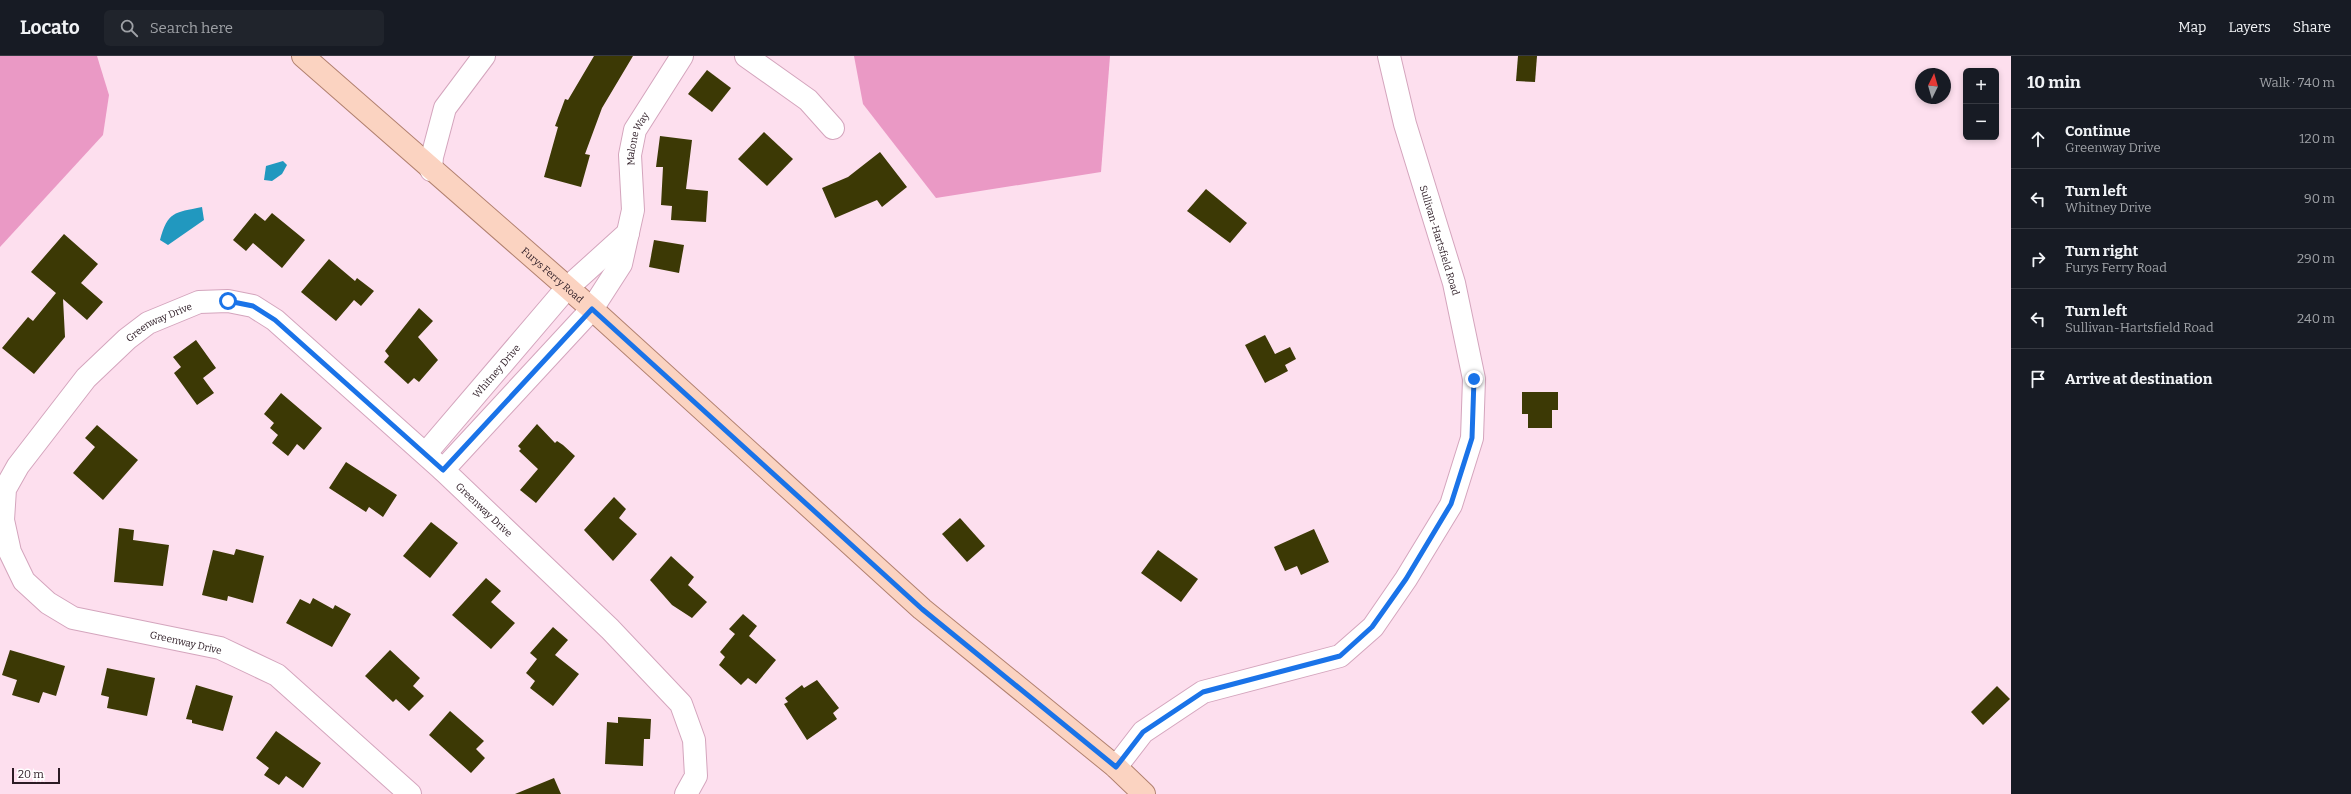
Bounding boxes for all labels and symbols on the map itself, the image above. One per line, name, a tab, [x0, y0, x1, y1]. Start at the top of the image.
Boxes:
north arrow	[1915, 68, 1951, 104]
street label: Malone Way	[625, 109, 652, 166]
street label: Sullivan-Hartsfield Road	[1417, 184, 1462, 297]
street label: Furys Ferry Road	[519, 245, 586, 306]
route start	[219, 292, 237, 310]
street label: Greenway Drive	[124, 301, 194, 345]
street label: Whitney Drive	[471, 342, 523, 401]
route end	[1465, 370, 1483, 388]
street label: Greenway Drive	[453, 480, 514, 540]
street label: Greenway Drive	[149, 629, 223, 657]
scale bar	[12, 766, 60, 785]

